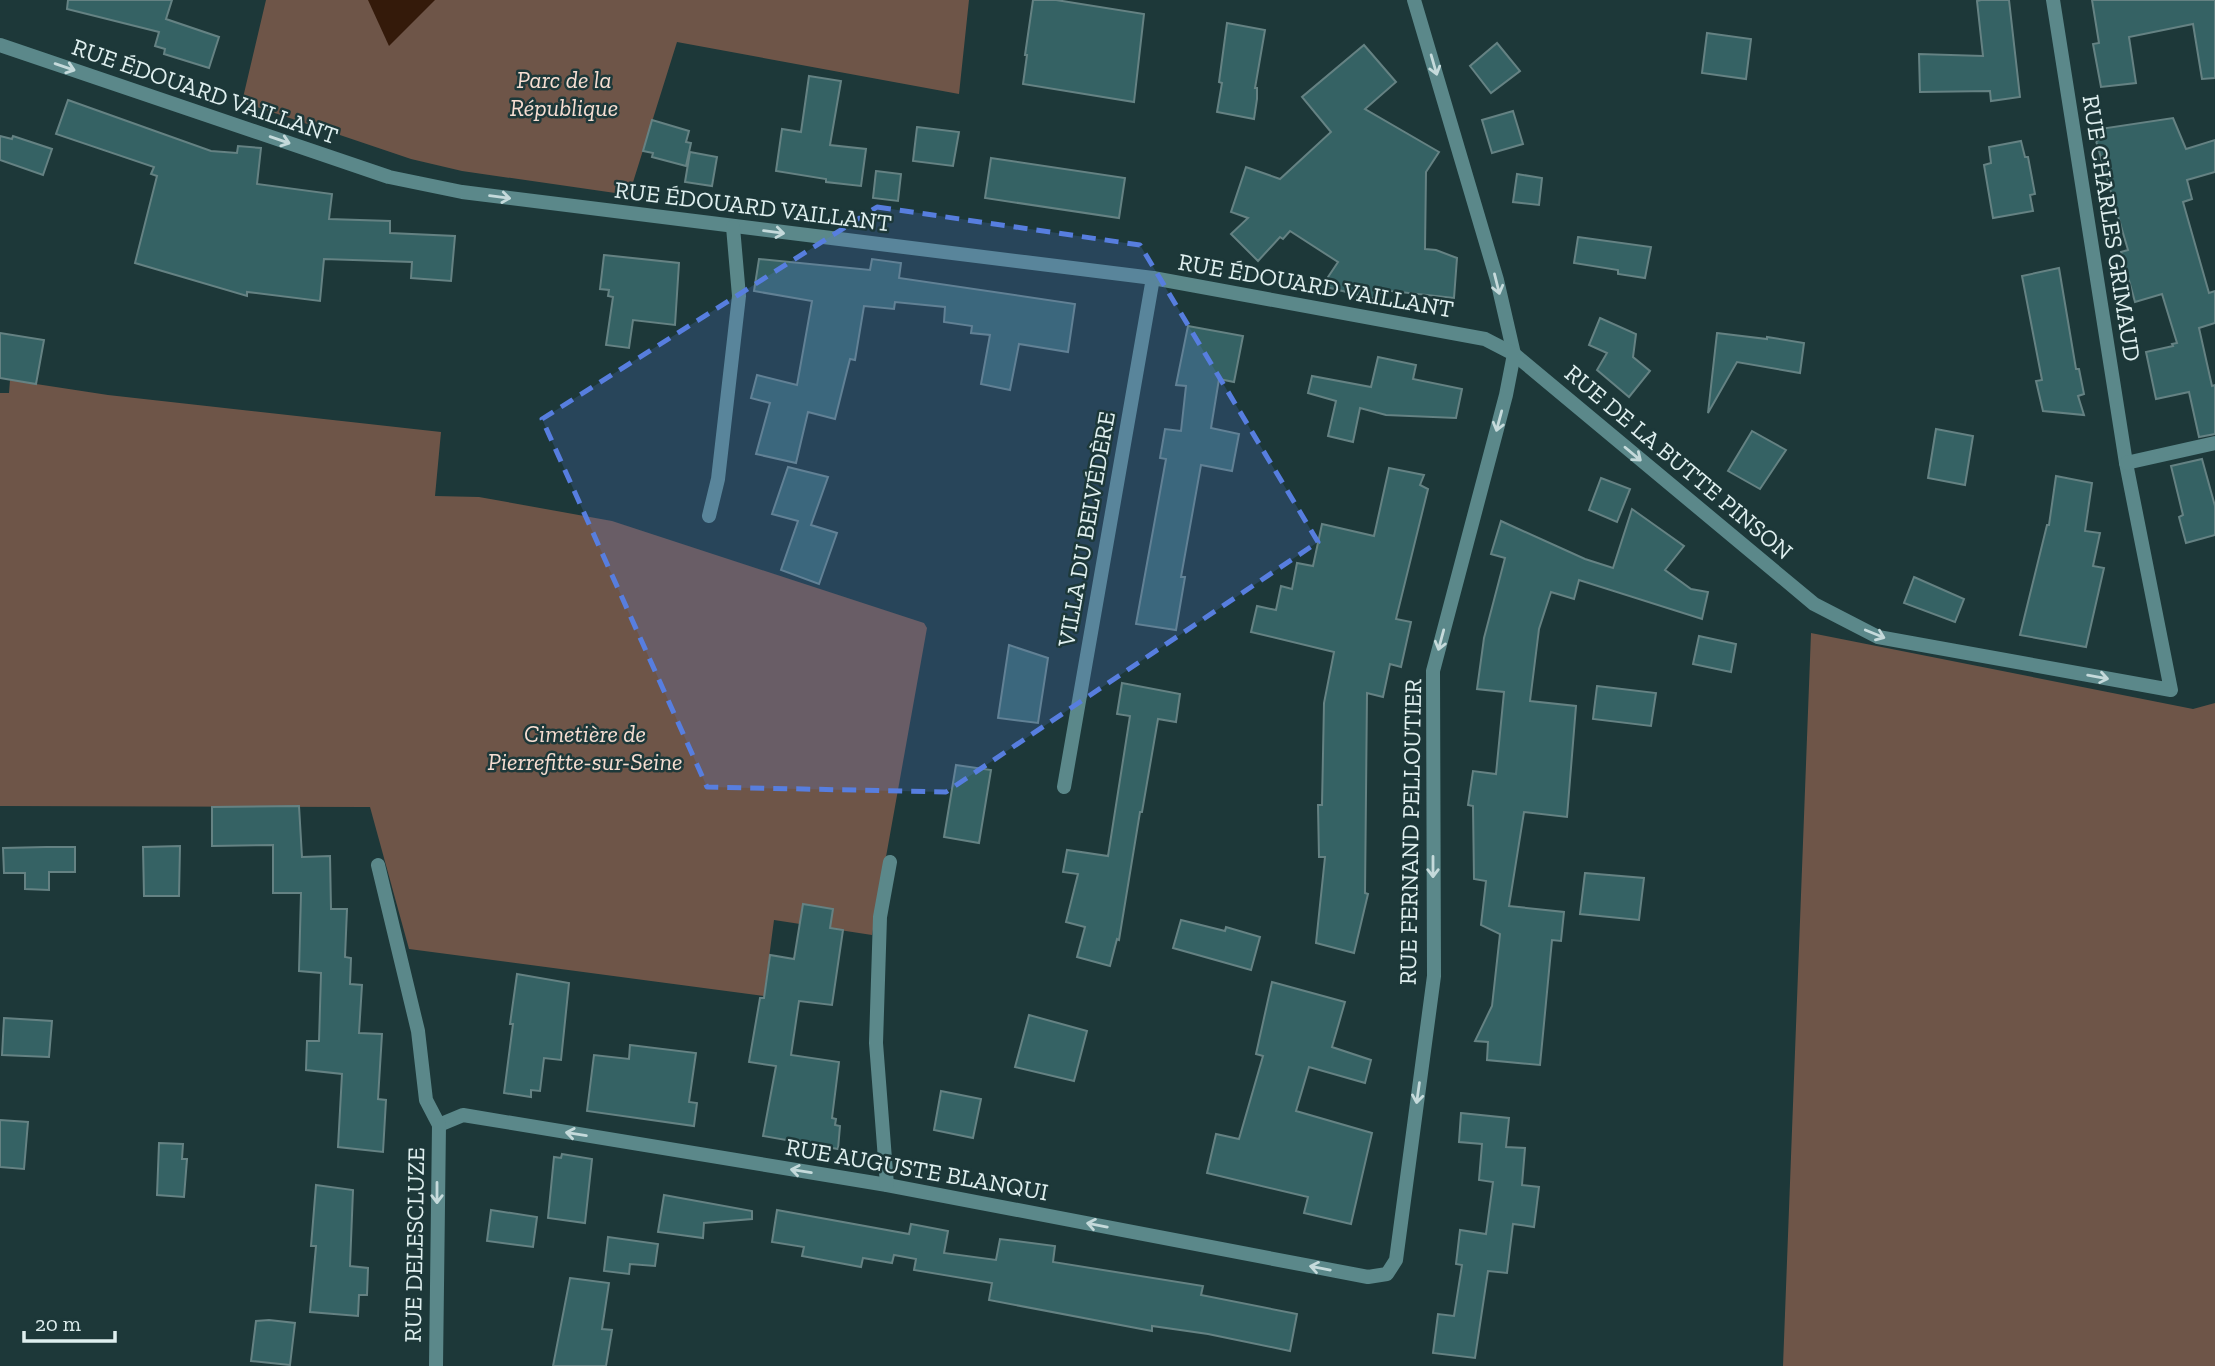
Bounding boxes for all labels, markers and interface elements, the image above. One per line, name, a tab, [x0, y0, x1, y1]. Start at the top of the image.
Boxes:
street label: RUE ÉDOUARD VAILLANT	[68, 32, 342, 150]
one-way arrow	[1429, 54, 1442, 76]
one-way arrow	[53, 62, 75, 74]
park label: Parc de la République	[510, 65, 618, 122]
street label: RUE CHARLES GRIMAUD	[2077, 93, 2147, 363]
one-way arrow	[269, 135, 291, 147]
street label: RUE ÉDOUARD VAILLANT	[613, 175, 893, 237]
one-way arrow	[488, 191, 511, 204]
one-way arrow	[762, 225, 785, 238]
street label: RUE ÉDOUARD VAILLANT	[1176, 246, 1456, 324]
one-way arrow	[1491, 272, 1504, 295]
street label: RUE DE LA BUTTE PINSON	[1559, 358, 1799, 566]
street label: VILLA DU BELVÉDÈRE	[1051, 409, 1121, 650]
one-way arrow	[1492, 409, 1505, 431]
one-way arrow	[1624, 446, 1642, 461]
one-way arrow	[1434, 629, 1447, 651]
one-way arrow	[1863, 629, 1885, 642]
one-way arrow	[2086, 671, 2109, 684]
street label: RUE FERNAND PELLOUTIER	[1393, 678, 1427, 985]
park label: Cimetière de Pierrefitte-sur-Seine	[488, 719, 682, 776]
one-way arrow	[1426, 855, 1440, 878]
one-way arrow	[1411, 1081, 1424, 1104]
one-way arrow	[565, 1127, 588, 1140]
street label: RUE AUGUSTE BLANQUI	[783, 1132, 1051, 1206]
street label: RUE DELESCLUZE	[398, 1147, 430, 1343]
one-way arrow	[790, 1164, 813, 1177]
one-way arrow	[430, 1182, 444, 1205]
one-way arrow	[1086, 1218, 1109, 1232]
one-way arrow	[1309, 1261, 1332, 1274]
scale bar	[24, 1300, 116, 1344]
text: 20 m	[35, 1311, 81, 1336]

